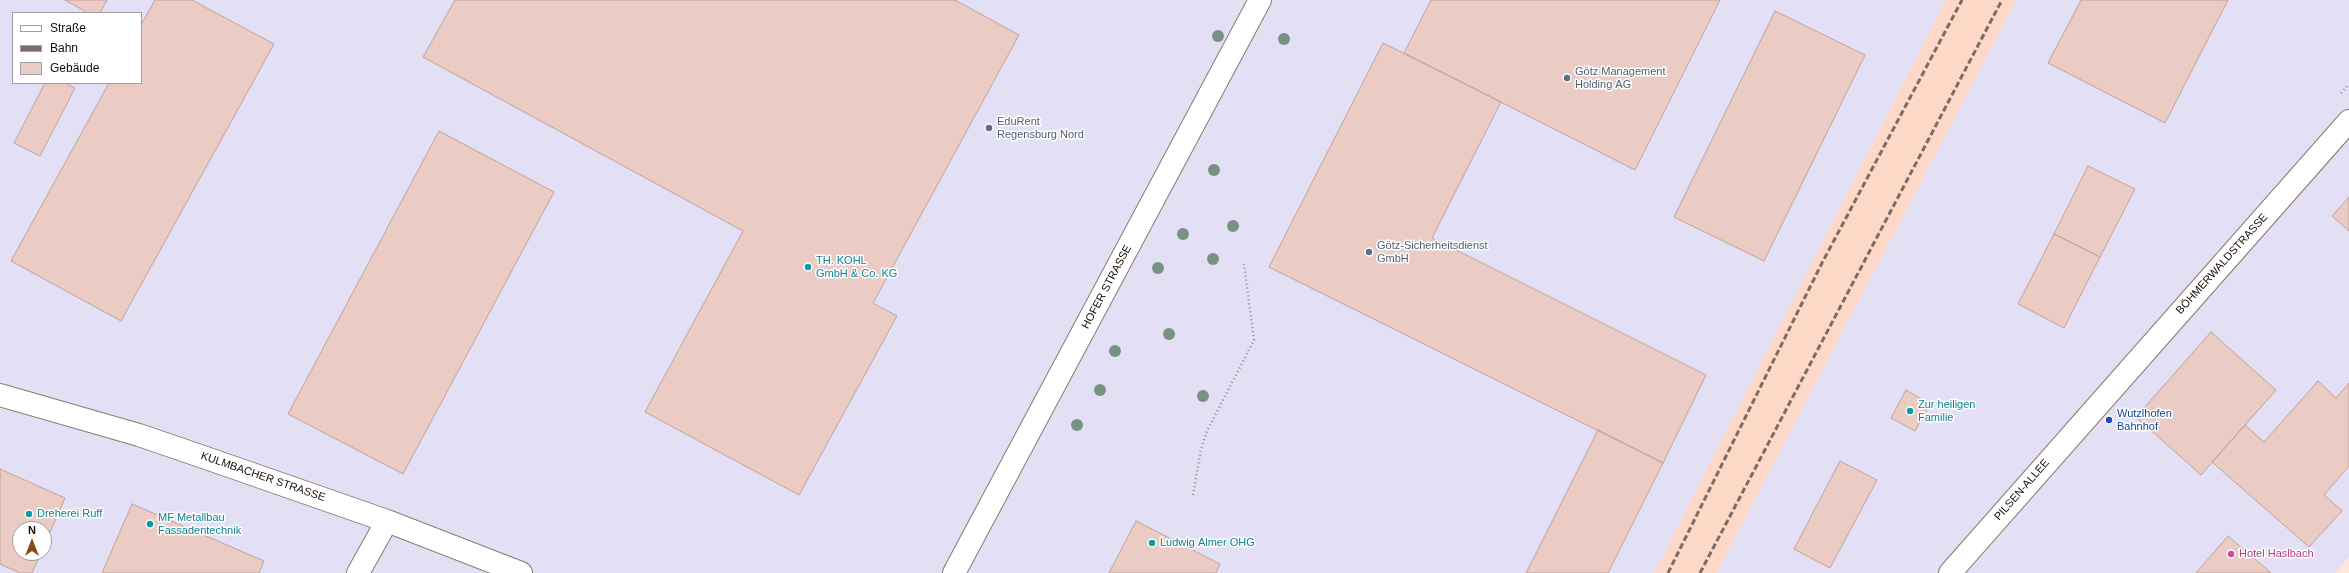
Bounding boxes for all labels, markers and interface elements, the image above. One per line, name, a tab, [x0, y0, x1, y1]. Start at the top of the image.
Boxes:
legend	[12, 12, 142, 84]
text: Straße	[50, 21, 86, 35]
text: Bahn	[50, 41, 78, 55]
text: Gebäude	[50, 61, 99, 75]
place label: Götz Management Holding AG	[1575, 65, 1665, 91]
marker: Götz Management Holding AG	[1562, 73, 1572, 83]
place label: EduRent Regensburg Nord	[997, 115, 1084, 141]
marker: EduRent Regensburg Nord	[984, 123, 994, 133]
street label: BÖHMERWALDSTRASSE	[2173, 211, 2271, 317]
place label: Götz-Sicherheitsdienst GmbH	[1377, 239, 1488, 265]
street label: HOFER STRASSE	[1079, 243, 1135, 331]
marker: Götz-Sicherheitsdienst GmbH	[1364, 247, 1374, 257]
place label: TH. KOHL GmbH & Co. KG	[816, 254, 897, 280]
marker: TH. KOHL GmbH & Co. KG	[803, 262, 813, 272]
place label: Zur heiligen Familie	[1918, 398, 1975, 424]
marker: Zur heiligen Familie	[1905, 406, 1915, 416]
place label: Wutzlhofen Bahnhof	[2117, 407, 2172, 433]
marker: Wutzlhofen Bahnhof	[2104, 415, 2114, 425]
street label: KULMBACHER STRASSE	[199, 449, 327, 505]
street label: PILSEN-ALLEE	[1992, 457, 2052, 523]
place label: Dreherei Ruff	[37, 507, 102, 521]
marker: Dreherei Ruff	[24, 509, 34, 519]
place label: MF Metallbau Fassadentechnik	[158, 511, 241, 537]
marker: MF Metallbau Fassadentechnik	[145, 519, 155, 529]
north arrow	[12, 521, 52, 561]
text: N	[28, 524, 36, 536]
place label: Ludwig Almer OHG	[1160, 536, 1255, 550]
marker: Ludwig Almer OHG	[1147, 538, 1157, 548]
place label: Hotel Haslbach	[2239, 547, 2314, 561]
marker: Hotel Haslbach	[2226, 549, 2236, 559]

